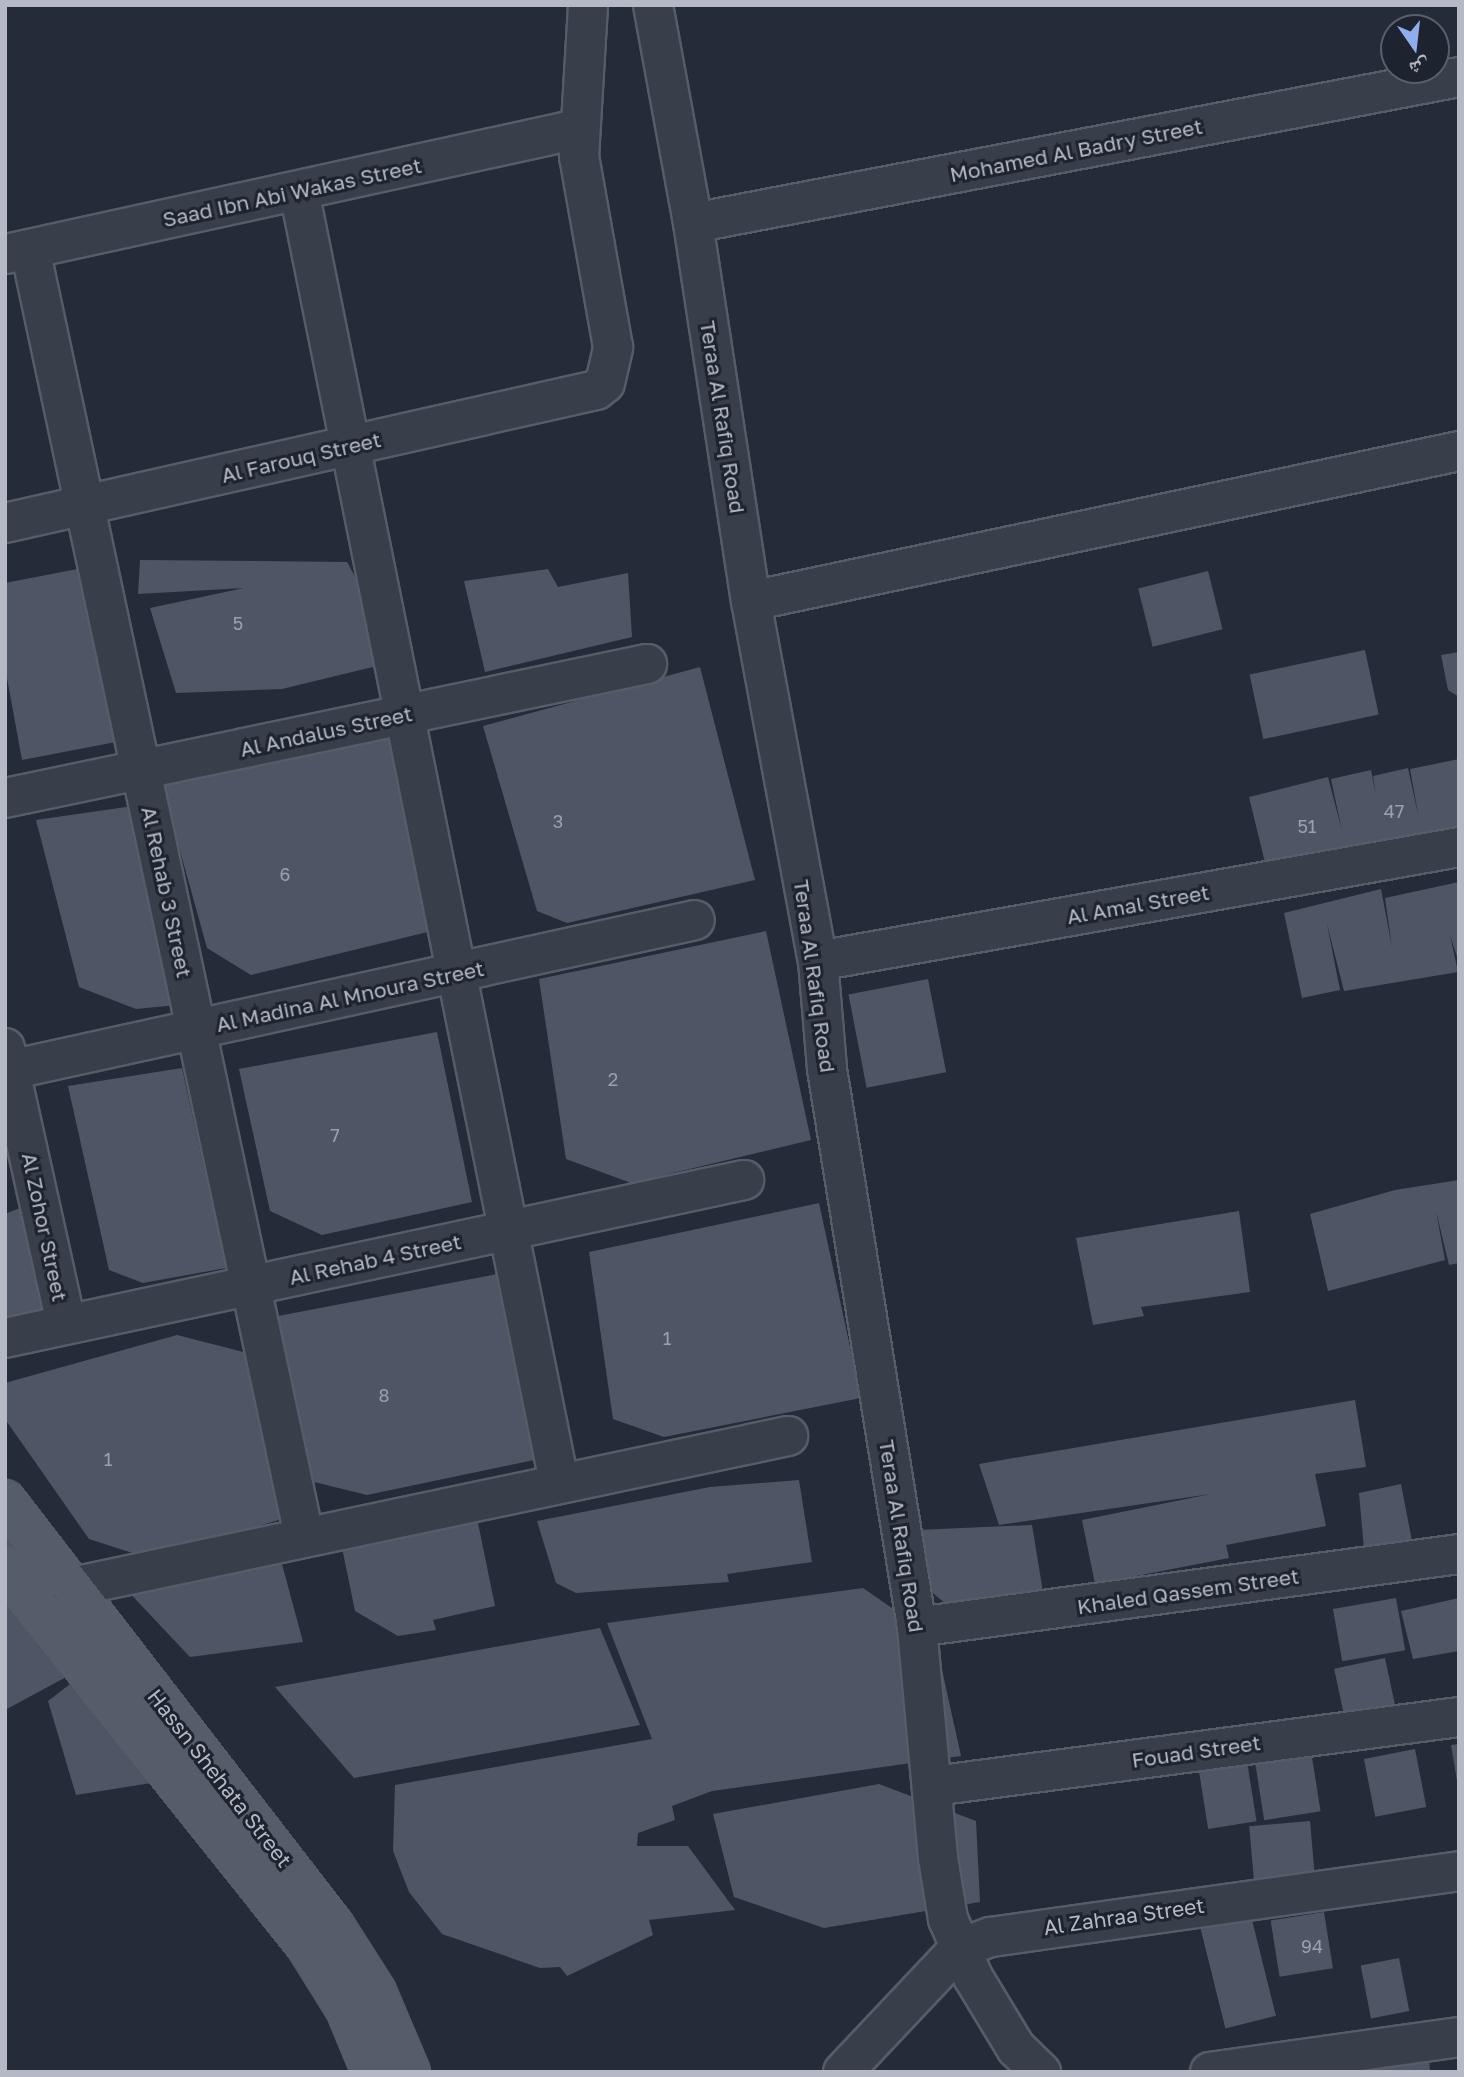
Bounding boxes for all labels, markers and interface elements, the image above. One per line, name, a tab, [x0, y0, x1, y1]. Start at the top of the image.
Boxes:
north arrow	[1380, 14, 1450, 84]
text: ش	[1407, 54, 1432, 82]
street label: Mohamed Al Badry Street	[948, 113, 1204, 187]
street label: Saad Ibn Abi Wakas Street	[160, 152, 424, 232]
street label: Teraa Al Rafiq Road	[695, 319, 751, 515]
street label: Al Farouq Street	[219, 426, 383, 488]
house number: 5	[233, 612, 243, 634]
street label: Al Andalus Street	[238, 700, 414, 762]
house number: 47	[1384, 800, 1404, 822]
street label: Al Rehab 3 Street	[137, 804, 197, 980]
house number: 3	[553, 810, 563, 832]
house number: 51	[1297, 815, 1317, 837]
house number: 6	[280, 863, 290, 885]
street label: Teraa Al Rafiq Road	[789, 878, 841, 1074]
street label: Al Amal Street	[1065, 879, 1211, 929]
street label: Al Madina Al Mnoura Street	[214, 955, 486, 1037]
house number: 2	[608, 1068, 618, 1090]
house number: 7	[330, 1124, 340, 1146]
street label: Al Zohor Street	[17, 1150, 73, 1304]
street label: Al Rehab 4 Street	[287, 1228, 463, 1290]
house number: 1	[663, 1327, 671, 1349]
house number: 8	[379, 1384, 389, 1406]
street label: Teraa Al Rafiq Road	[874, 1438, 930, 1634]
house number: 1	[104, 1448, 112, 1470]
street label: Khaled Qassem Street	[1075, 1563, 1301, 1619]
street label: Hassn Shehata Street	[143, 1684, 297, 1872]
street label: Fouad Street	[1130, 1729, 1262, 1773]
street label: Al Zahraa Street	[1042, 1892, 1206, 1940]
house number: 94	[1301, 1935, 1323, 1957]

